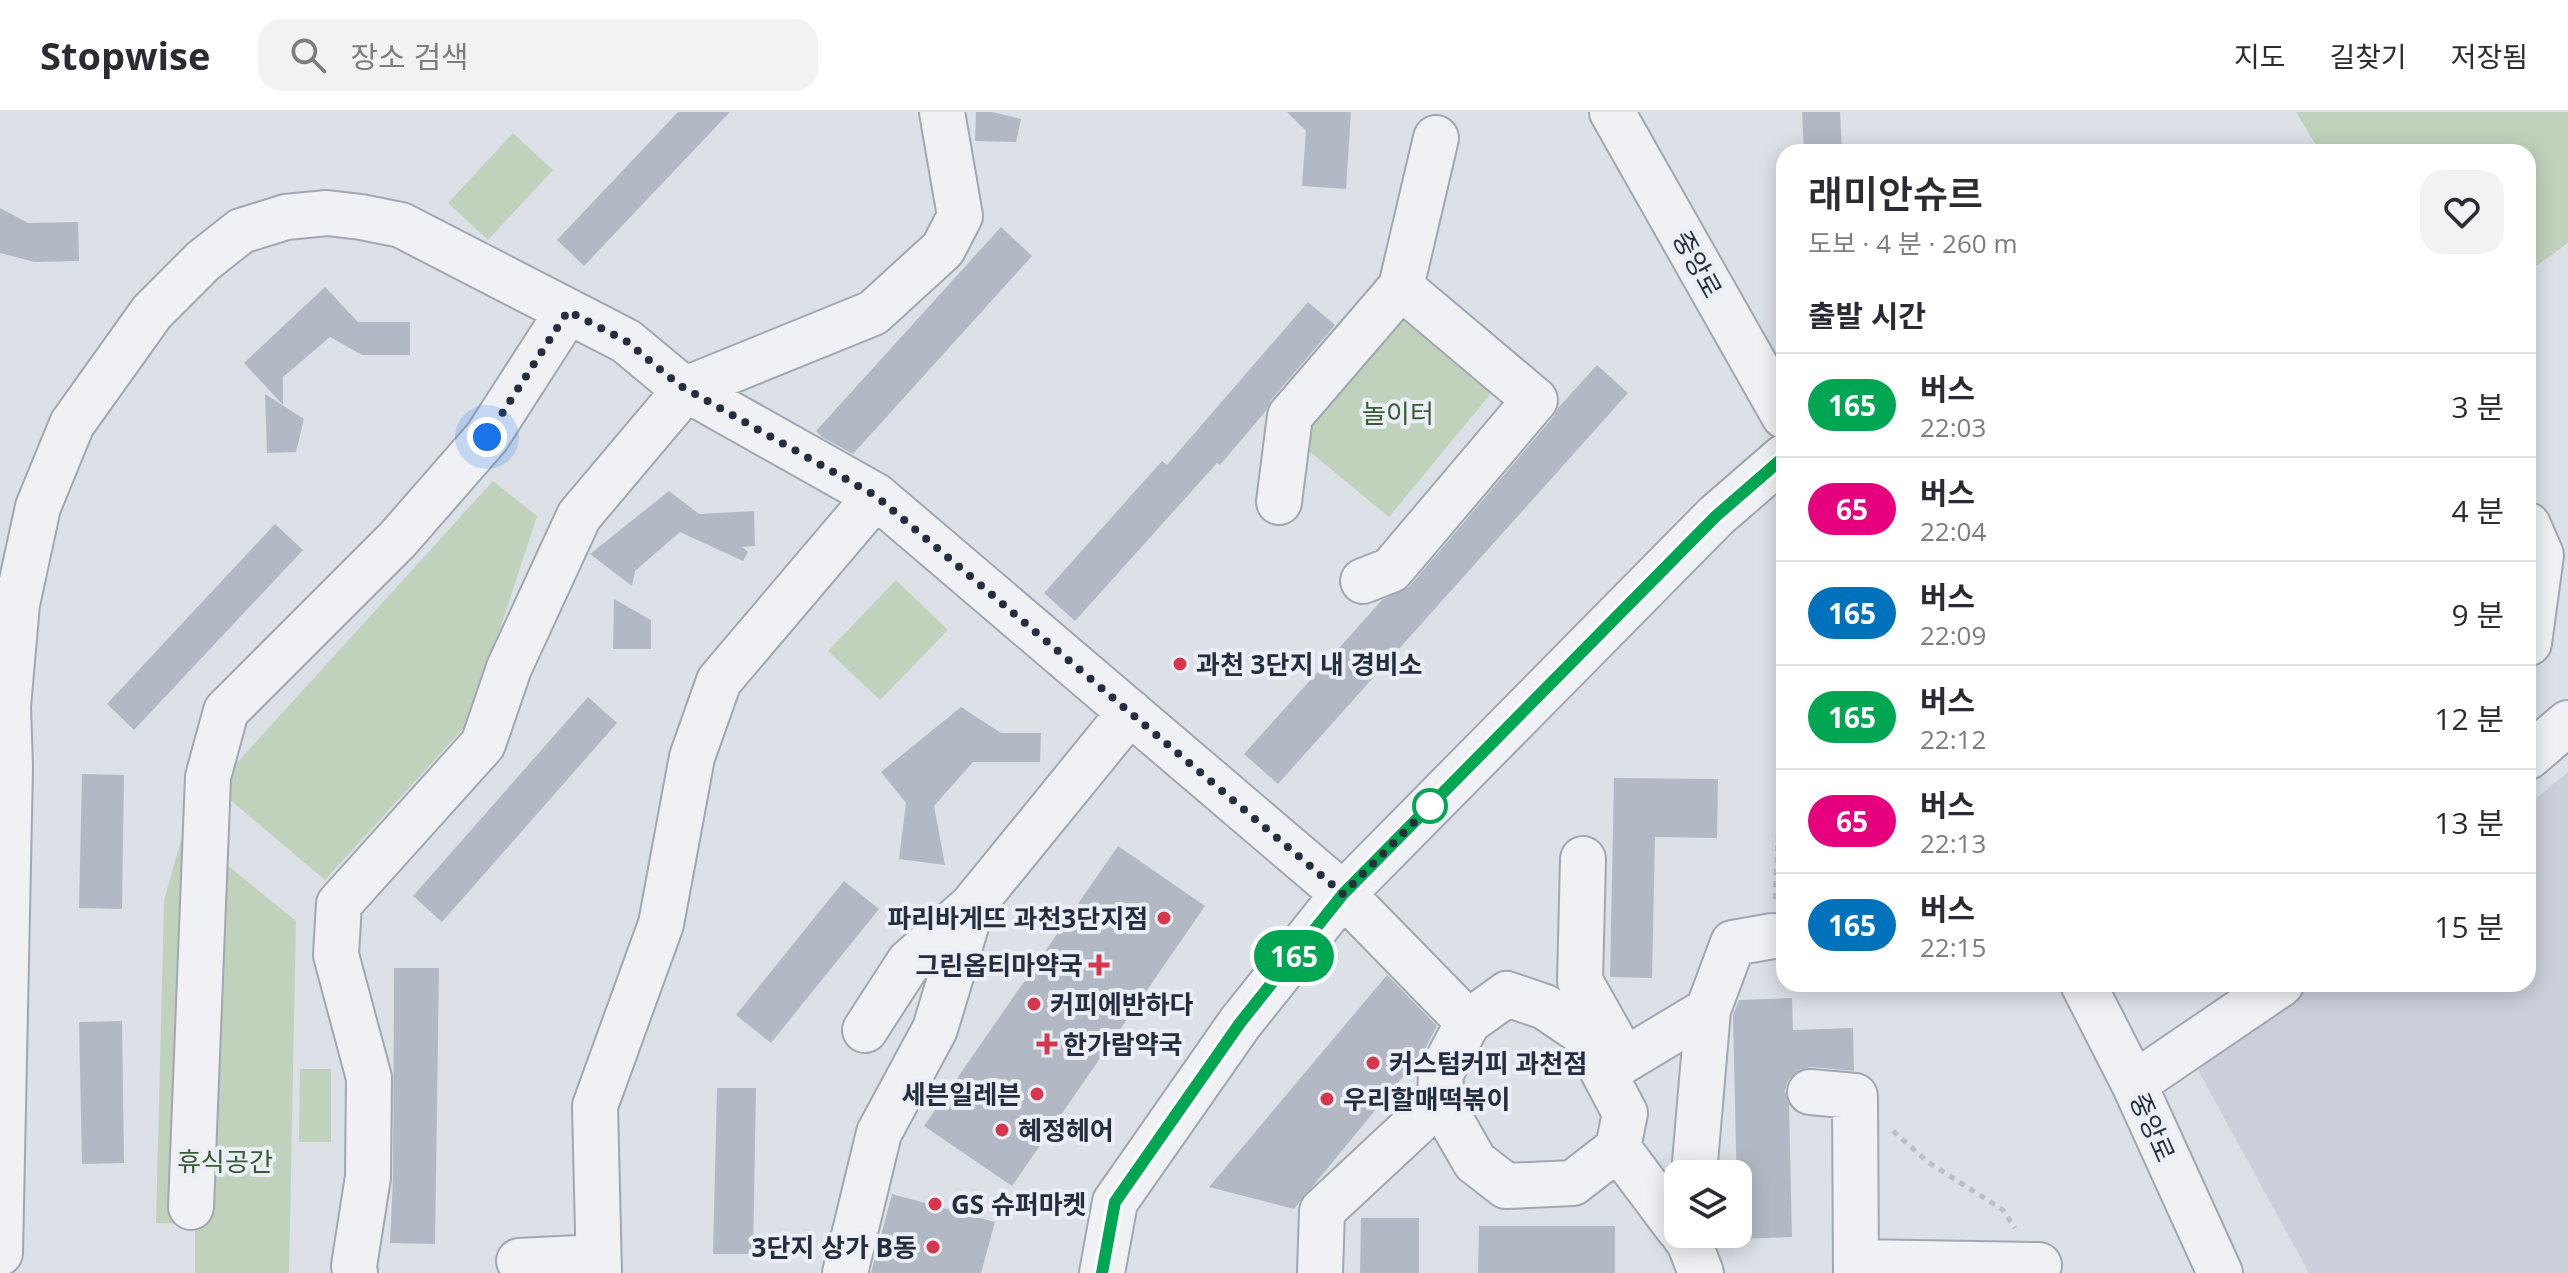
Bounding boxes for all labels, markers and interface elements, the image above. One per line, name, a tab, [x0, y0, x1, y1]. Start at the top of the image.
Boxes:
search box	[258, 19, 818, 91]
text: Stopwise	[40, 29, 210, 81]
icon: search	[286, 33, 330, 77]
text: 장소 검색	[350, 36, 469, 77]
text: 지도	[2234, 37, 2285, 75]
text: 길찾기	[2329, 37, 2407, 75]
text: 저장됨	[2451, 37, 2528, 75]
text: 래미안슈르	[1808, 167, 1983, 219]
button: heart	[2420, 170, 2504, 254]
street label: 중앙로	[1665, 224, 1731, 304]
text: 도보 · 4 분 · 260 m	[1808, 225, 2017, 261]
text: 출발 시간	[1808, 295, 1926, 336]
text: 버스	[1920, 368, 1975, 409]
text: 165	[1828, 386, 1876, 424]
text: 3 분	[2451, 386, 2504, 427]
park label: 놀이터	[1362, 395, 1434, 431]
text: 22:03	[1920, 409, 1986, 445]
your location	[467, 417, 507, 457]
text: 버스	[1920, 472, 1975, 513]
text: 65	[1836, 490, 1868, 528]
text: 4 분	[2451, 490, 2504, 531]
text: 22:04	[1920, 513, 1986, 549]
text: 버스	[1920, 576, 1975, 617]
text: 165	[1828, 594, 1876, 632]
text: 9 분	[2451, 594, 2504, 635]
text: 22:09	[1920, 617, 1986, 653]
place label: 과천 3단지 내 경비소	[1196, 646, 1423, 682]
marker: 과천 3단지 내 경비소	[1171, 655, 1189, 673]
text: 버스	[1920, 680, 1975, 721]
text: 165	[1828, 698, 1876, 736]
text: 12 분	[2434, 698, 2504, 739]
text: 22:12	[1920, 721, 1986, 757]
text: 버스	[1920, 784, 1975, 825]
unlabelled marker	[1413, 789, 1447, 823]
text: 65	[1836, 802, 1868, 840]
text: 13 분	[2434, 802, 2504, 843]
text: 22:13	[1920, 825, 1986, 861]
text: 버스	[1920, 888, 1975, 929]
place label: 파리바게뜨 과천3단지점	[887, 900, 1148, 936]
text: 165	[1828, 906, 1876, 944]
text: 15 분	[2434, 906, 2504, 947]
marker: 파리바게뜨 과천3단지점	[1155, 909, 1173, 927]
text: 22:15	[1920, 929, 1986, 965]
line badge: 165	[1248, 930, 1340, 982]
text: 165	[1270, 937, 1318, 975]
place label: 그린옵티마약국	[916, 947, 1083, 983]
marker: 그린옵티마약국	[1090, 956, 1108, 974]
place label: 커피에반하다	[1050, 986, 1194, 1022]
marker: 커피에반하다	[1025, 995, 1043, 1013]
place label: 한가람약국	[1063, 1026, 1183, 1062]
marker: 한가람약국	[1038, 1035, 1056, 1053]
place label: 커스텀커피 과천점	[1389, 1045, 1587, 1081]
marker: 커스텀커피 과천점	[1364, 1054, 1382, 1072]
place label: 세븐일레븐	[901, 1076, 1021, 1112]
place label: 우리할매떡볶이	[1343, 1081, 1510, 1117]
marker: 세븐일레븐	[1028, 1085, 1046, 1103]
street label: 중앙로	[2122, 1087, 2184, 1167]
marker: 우리할매떡볶이	[1318, 1090, 1336, 1108]
place label: 혜정헤어	[1018, 1112, 1114, 1148]
marker: 혜정헤어	[993, 1121, 1011, 1139]
park label: 휴식공간	[177, 1143, 273, 1179]
map controls	[1664, 1160, 1752, 1248]
button: layers	[1664, 1160, 1752, 1248]
place label: GS 슈퍼마켓	[951, 1186, 1087, 1222]
marker: GS 슈퍼마켓	[926, 1195, 944, 1213]
place label: 3단지 상가 B동	[752, 1229, 917, 1265]
marker: 3단지 상가 B동	[924, 1238, 942, 1256]

